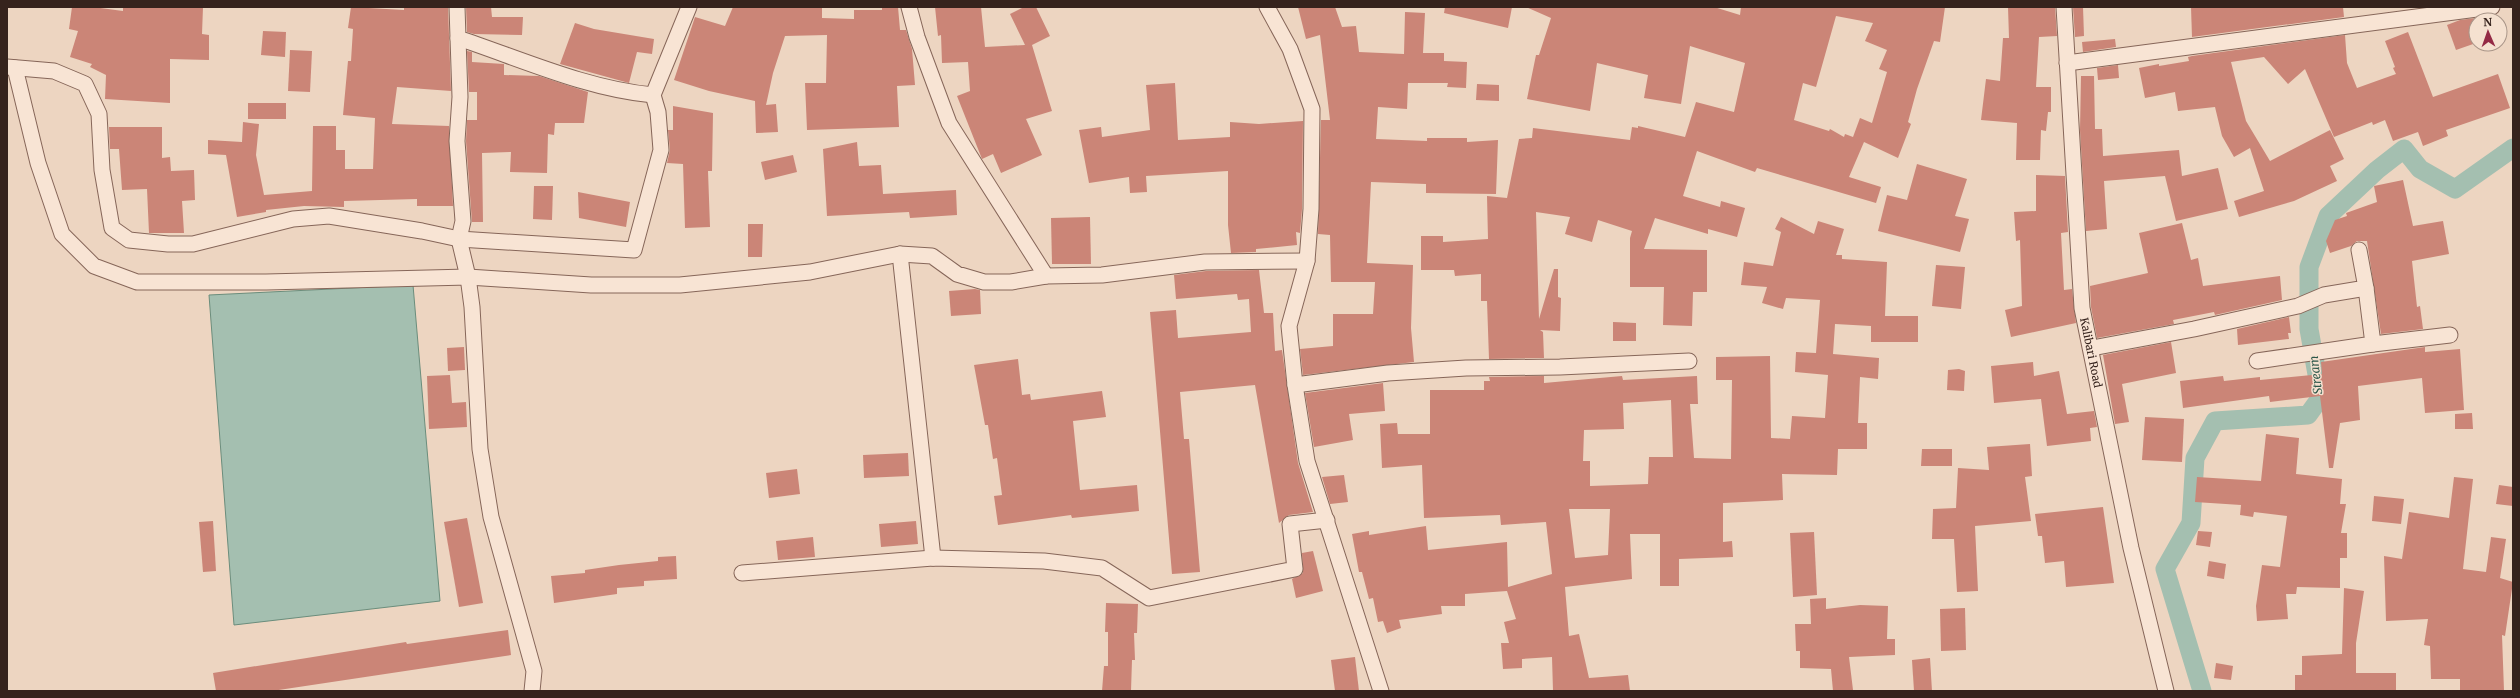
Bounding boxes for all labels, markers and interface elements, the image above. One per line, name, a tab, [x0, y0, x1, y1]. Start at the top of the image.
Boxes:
north arrow	[2468, 12, 2508, 52]
text: N	[2483, 15, 2493, 29]
street label: Kalibari Road	[2077, 316, 2105, 389]
water label: Stream	[2306, 355, 2325, 395]

